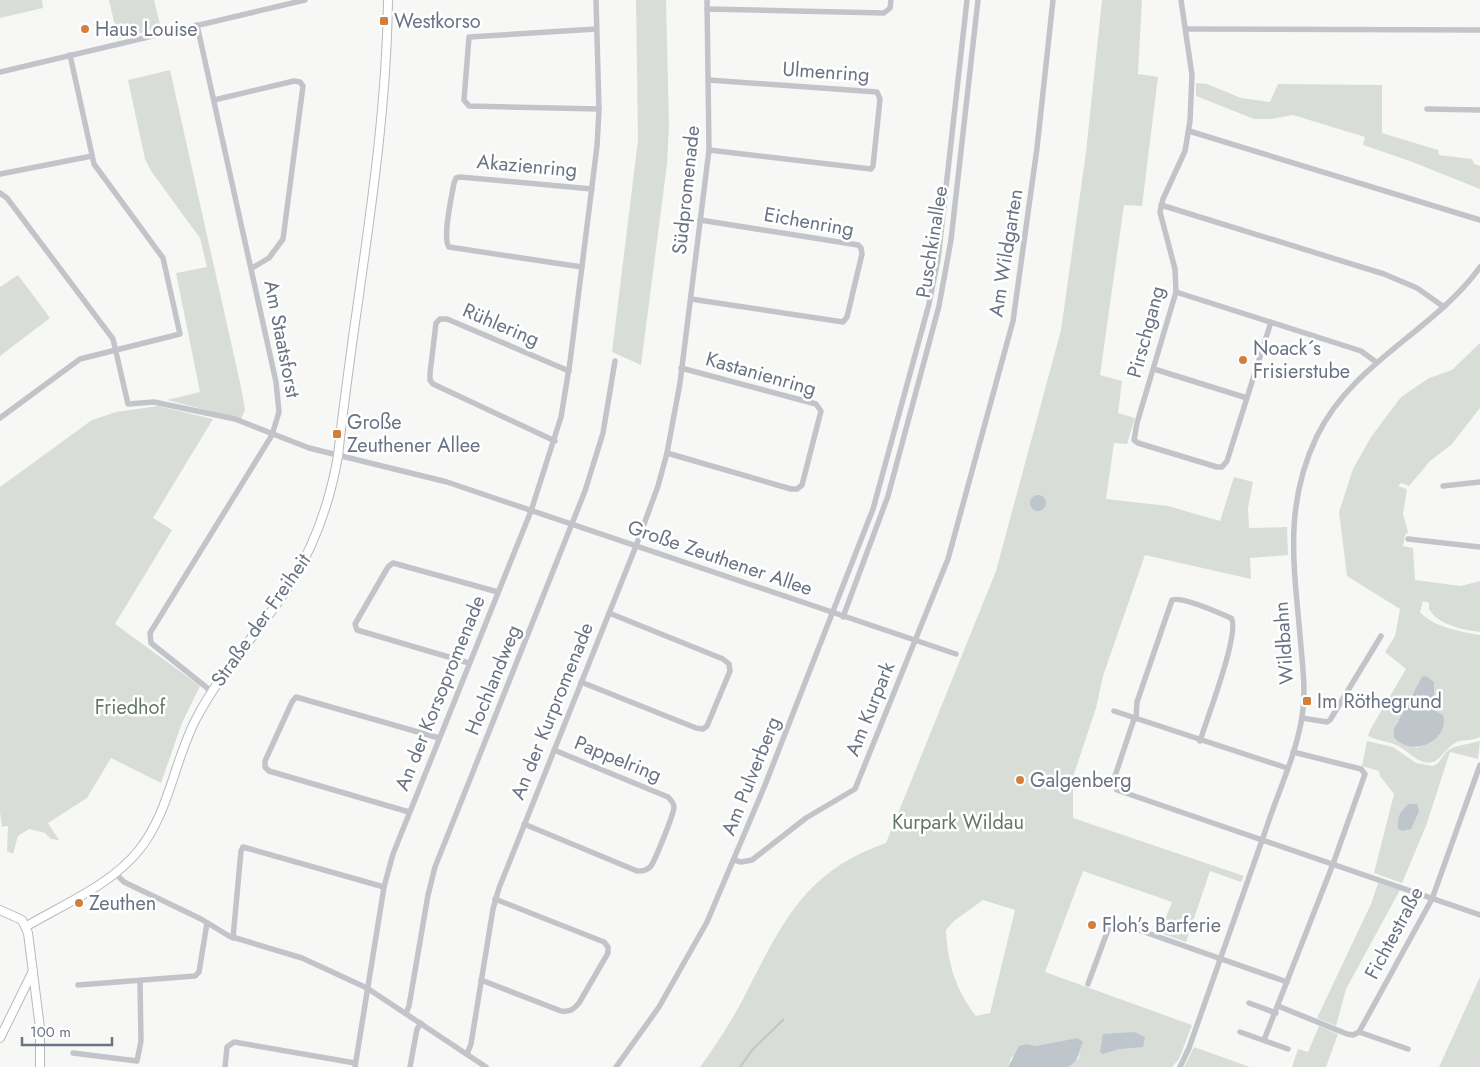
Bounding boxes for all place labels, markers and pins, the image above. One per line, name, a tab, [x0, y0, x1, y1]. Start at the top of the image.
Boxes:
place label: Westkorso	[394, 7, 481, 36]
place label: Haus Louise	[95, 15, 197, 44]
marker: Westkorso	[378, 15, 390, 27]
marker: Haus Louise	[79, 23, 91, 35]
place label: Noack´s Frisierstube	[1253, 334, 1350, 386]
marker: Noack´s Frisierstube	[1237, 354, 1249, 366]
place label: Große Zeuthener Allee	[347, 408, 480, 460]
marker: Große Zeuthener Allee	[331, 428, 343, 440]
place label: Im Röthegrund	[1317, 687, 1442, 716]
marker: Im Röthegrund	[1301, 695, 1313, 707]
place label: Galgenberg	[1030, 766, 1132, 795]
marker: Galgenberg	[1014, 774, 1026, 786]
place label: Zeuthen	[89, 889, 156, 918]
marker: Zeuthen	[73, 897, 85, 909]
place label: Floh’s Barferie	[1102, 911, 1221, 940]
marker: Floh’s Barferie	[1086, 919, 1098, 931]

